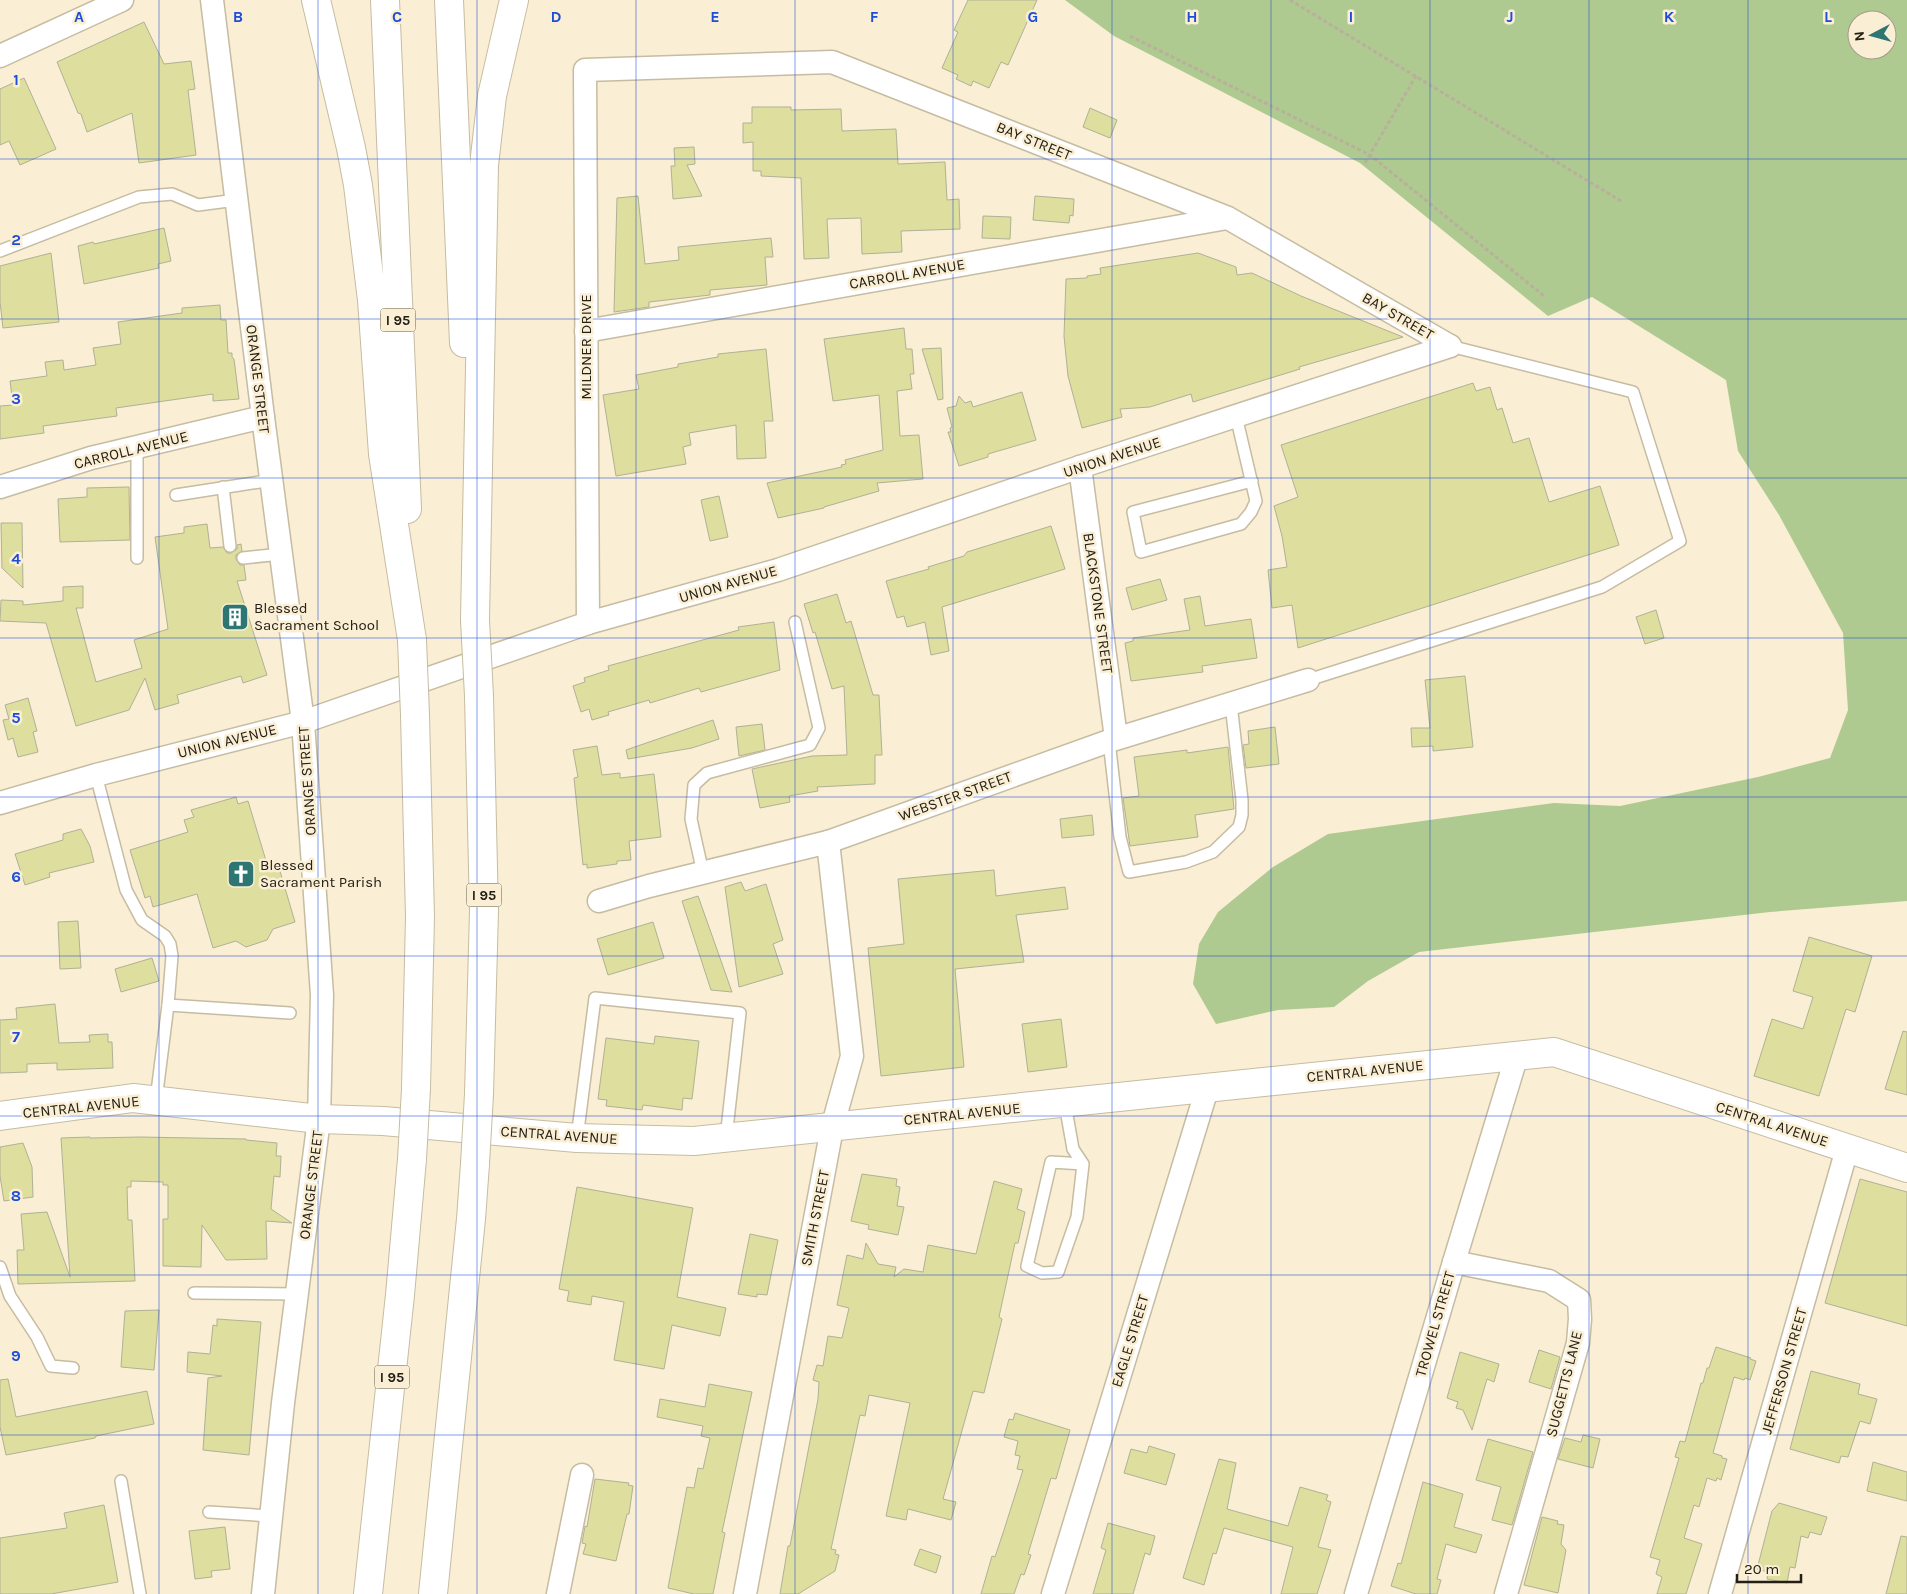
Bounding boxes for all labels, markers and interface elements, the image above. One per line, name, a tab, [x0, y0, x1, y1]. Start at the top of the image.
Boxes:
text: A	[74, 7, 84, 26]
text: B	[233, 7, 243, 26]
text: C	[392, 7, 402, 26]
text: D	[551, 7, 562, 26]
text: E	[710, 7, 720, 26]
text: F	[870, 7, 879, 26]
text: G	[1028, 7, 1038, 26]
text: H	[1186, 7, 1198, 26]
text: I	[1349, 7, 1353, 26]
text: J	[1506, 7, 1514, 26]
text: K	[1664, 7, 1675, 26]
text: L	[1824, 7, 1832, 26]
north arrow	[1847, 10, 1897, 60]
text: N	[1851, 30, 1869, 42]
text: 1	[13, 70, 19, 89]
street label: BAY STREET	[994, 118, 1075, 164]
text: 2	[11, 230, 21, 249]
street label: CARROLL AVENUE	[848, 255, 966, 293]
street label: BAY STREET	[1359, 288, 1437, 344]
street label: MILDNER DRIVE	[577, 294, 595, 400]
road number: I 95	[380, 308, 416, 332]
street label: ORANGE STREET	[242, 324, 274, 435]
text: 3	[11, 389, 21, 408]
street label: CARROLL AVENUE	[72, 427, 190, 473]
street label: UNION AVENUE	[1061, 433, 1163, 481]
street label: BLACKSTONE STREET	[1079, 531, 1117, 675]
text: 4	[11, 549, 21, 568]
street label: UNION AVENUE	[677, 561, 779, 607]
place label: Blessed Sacrament School	[254, 599, 379, 634]
building icon: Blessed Sacrament School	[220, 602, 250, 632]
text: 5	[11, 708, 21, 727]
street label: UNION AVENUE	[176, 720, 278, 762]
street label: ORANGE STREET	[294, 725, 320, 836]
street label: WEBSTER STREET	[896, 767, 1014, 825]
place label: Blessed Sacrament Parish	[260, 856, 382, 891]
church icon: Blessed Sacrament Parish	[226, 859, 256, 889]
text: 6	[11, 867, 21, 886]
road number: I 95	[466, 884, 502, 906]
text: 7	[12, 1027, 20, 1046]
street label: CENTRAL AVENUE	[1306, 1056, 1424, 1086]
street label: CENTRAL AVENUE	[22, 1092, 140, 1122]
street label: CENTRAL AVENUE	[1713, 1097, 1831, 1151]
street label: CENTRAL AVENUE	[903, 1099, 1021, 1129]
street label: CENTRAL AVENUE	[500, 1122, 618, 1148]
street label: ORANGE STREET	[295, 1129, 327, 1240]
street label: SMITH STREET	[797, 1168, 833, 1267]
text: 8	[11, 1186, 21, 1205]
street label: TROWEL STREET	[1411, 1269, 1459, 1379]
street label: EAGLE STREET	[1107, 1292, 1153, 1389]
street label: JEFFERSON STREET	[1757, 1305, 1811, 1436]
street label: SUGGETTS LANE	[1542, 1329, 1586, 1439]
text: 9	[11, 1346, 21, 1365]
road number: I 95	[374, 1365, 410, 1388]
scale bar	[1737, 1552, 1801, 1584]
text: 20 m	[1744, 1560, 1779, 1578]

